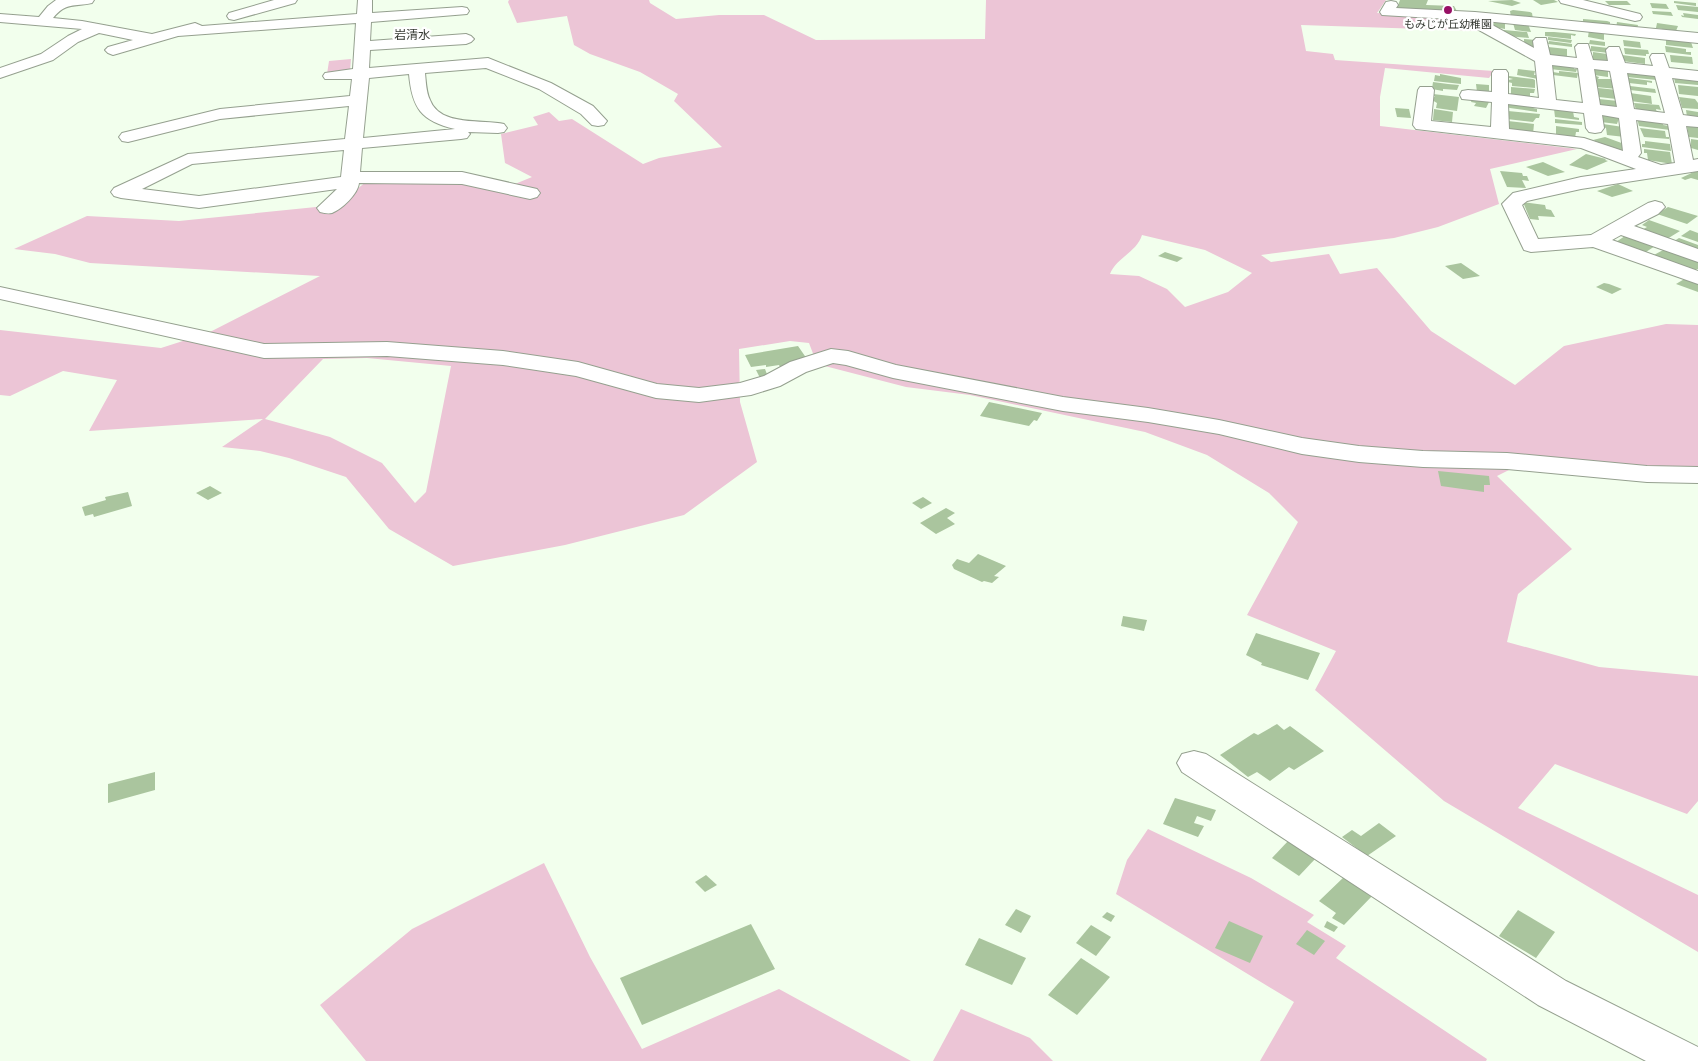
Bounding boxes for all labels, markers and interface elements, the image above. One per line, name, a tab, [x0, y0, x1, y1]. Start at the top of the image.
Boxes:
marker: もみじが丘幼稚園	[1442, 4, 1454, 16]
place label: もみじが丘幼稚園	[1404, 18, 1492, 31]
district label: 岩清水	[394, 28, 430, 42]

